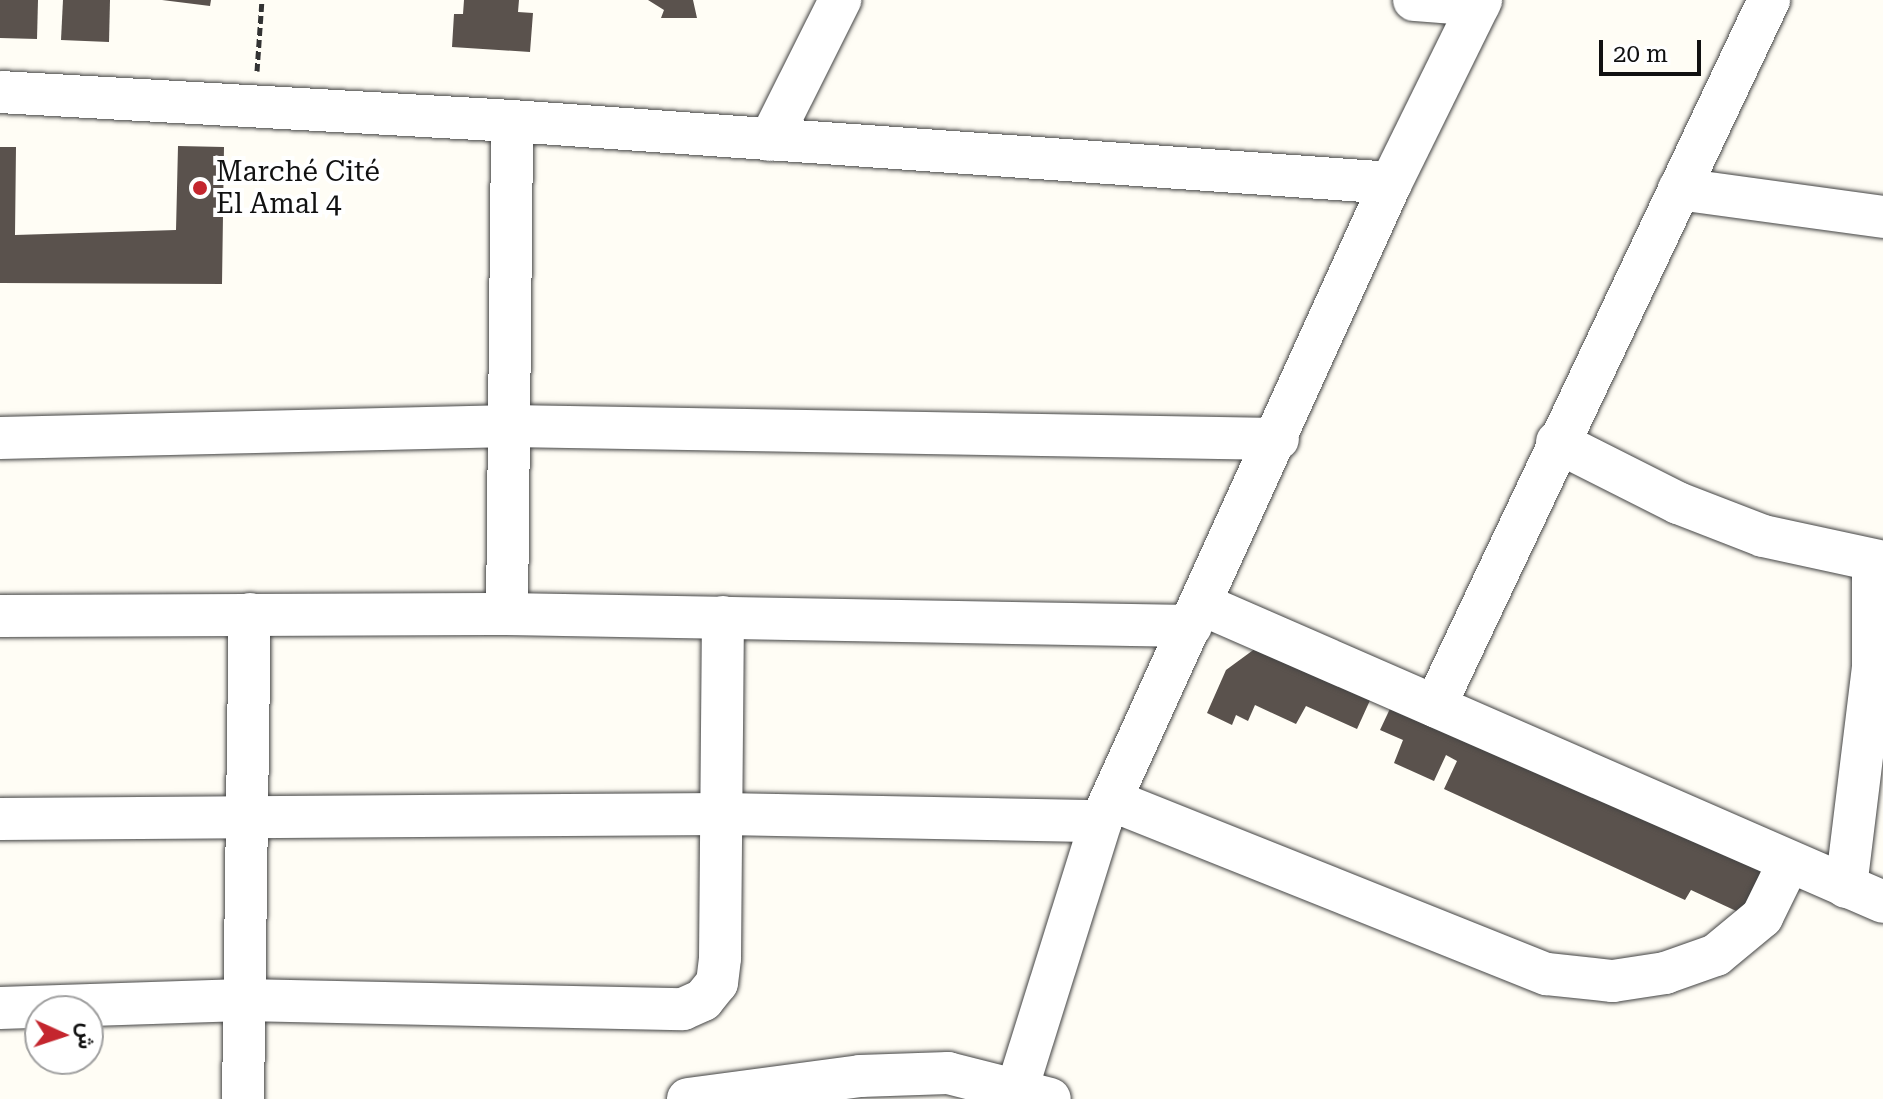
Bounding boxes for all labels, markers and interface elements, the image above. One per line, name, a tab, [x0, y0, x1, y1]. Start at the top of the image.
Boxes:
scale bar	[1603, 24, 1705, 74]
text: 20 m	[1613, 40, 1668, 68]
place label: Marché Cité El Amal 4	[216, 155, 380, 221]
marker: Marché Cité El Amal 4	[191, 179, 209, 197]
north arrow	[24, 995, 104, 1075]
text: ش	[73, 1022, 100, 1050]

